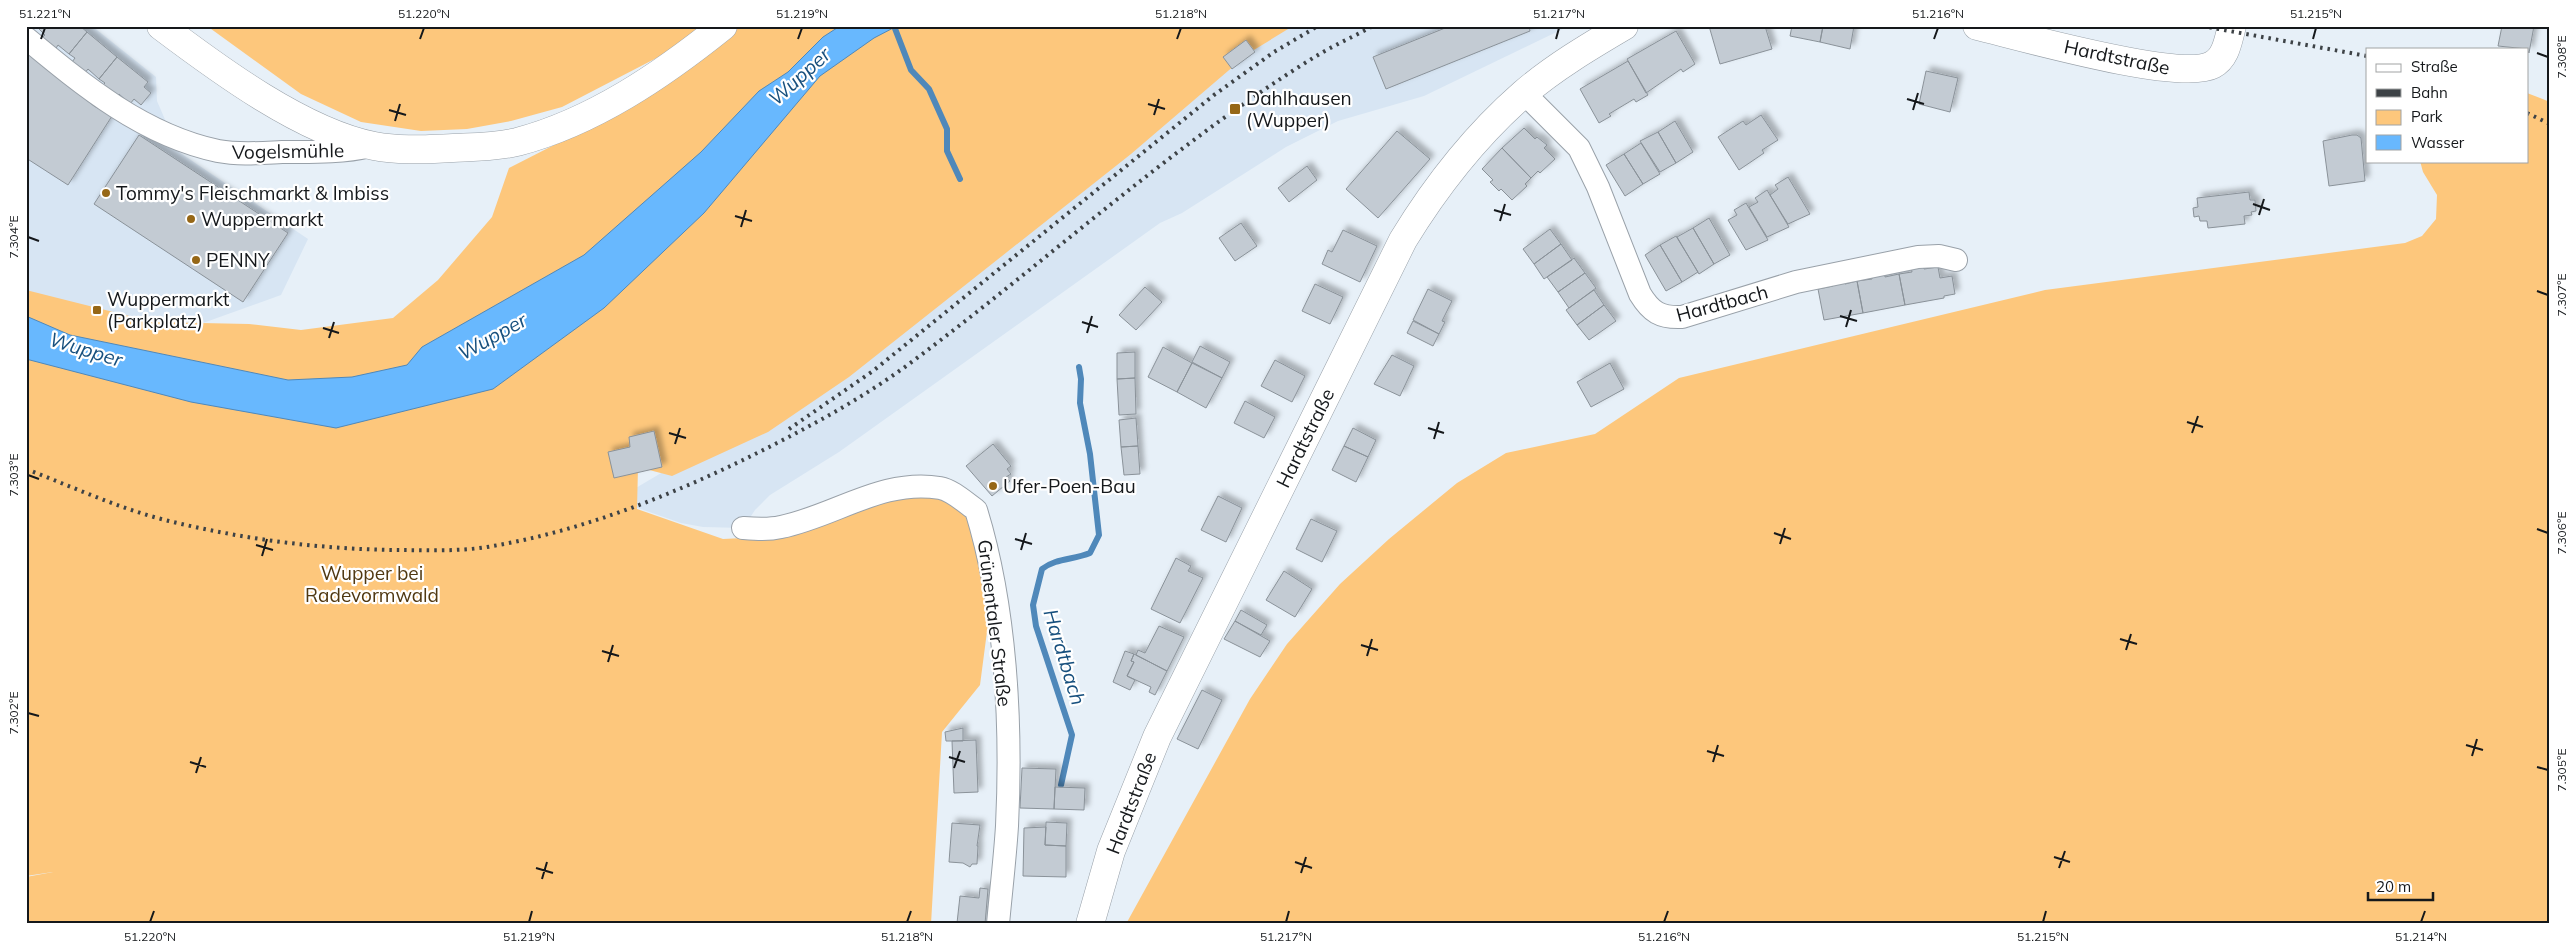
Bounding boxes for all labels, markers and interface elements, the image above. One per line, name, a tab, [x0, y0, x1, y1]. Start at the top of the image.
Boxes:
text: 51.221°N	[19, 6, 71, 21]
text: 51.220°N	[398, 6, 450, 21]
text: 51.219°N	[776, 6, 828, 21]
text: 51.218°N	[1155, 6, 1207, 21]
text: 51.217°N	[1533, 6, 1585, 21]
text: 51.216°N	[1912, 6, 1964, 21]
text: 51.215°N	[2290, 6, 2342, 21]
street label: Hardtstraße	[2062, 34, 2172, 80]
text: 7.308°E	[2554, 35, 2569, 79]
water label: Wupper	[763, 41, 836, 110]
legend	[2366, 48, 2528, 162]
text: Straße	[2411, 57, 2458, 76]
text: Bahn	[2411, 83, 2448, 102]
place label: Dahlhausen (Wupper)	[1246, 86, 1352, 132]
marker: Dahlhausen (Wupper)	[1228, 102, 1242, 116]
text: Park	[2411, 107, 2443, 126]
text: Wasser	[2411, 133, 2465, 152]
street label: Vogelsmühle	[232, 138, 344, 164]
place label: Tommy's Fleischmarkt & Imbiss	[116, 181, 389, 205]
marker: Tommy's Fleischmarkt & Imbiss	[100, 187, 112, 199]
place label: Wuppermarkt	[201, 207, 324, 231]
marker: Wuppermarkt	[185, 213, 197, 225]
text: 7.304°E	[6, 215, 21, 259]
place label: PENNY	[206, 248, 270, 272]
marker: PENNY	[190, 254, 202, 266]
text: 7.307°E	[2554, 273, 2569, 317]
street label: Hardtbach	[1673, 279, 1771, 327]
place label: Wuppermarkt (Parkplatz)	[107, 287, 230, 333]
marker: Wuppermarkt (Parkplatz)	[91, 304, 103, 316]
water label: Wupper	[453, 307, 531, 365]
water label: Wupper	[47, 326, 126, 372]
street label: Hardtstraße	[1271, 384, 1339, 492]
text: 7.303°E	[6, 453, 21, 497]
place label: Ufer-Poen-Bau	[1003, 474, 1136, 498]
marker: Ufer-Poen-Bau	[987, 480, 999, 492]
text: 7.306°E	[2554, 511, 2569, 555]
street label: Grünentaler Straße	[973, 538, 1017, 708]
park label: Wupper bei Radevormwald	[305, 561, 439, 607]
water label: Hardtbach	[1039, 606, 1091, 708]
text: 7.302°E	[6, 691, 21, 735]
text: 7.305°E	[2554, 748, 2569, 792]
street label: Hardtstraße	[1101, 749, 1161, 857]
scale bar	[2368, 870, 2434, 902]
text: 20 m	[2376, 877, 2411, 896]
text: 51.220°N	[124, 929, 176, 944]
text: 51.219°N	[503, 929, 555, 944]
text: 51.218°N	[881, 929, 933, 944]
text: 51.217°N	[1260, 929, 1312, 944]
text: 51.216°N	[1638, 929, 1690, 944]
text: 51.215°N	[2017, 929, 2069, 944]
text: 51.214°N	[2395, 929, 2447, 944]

